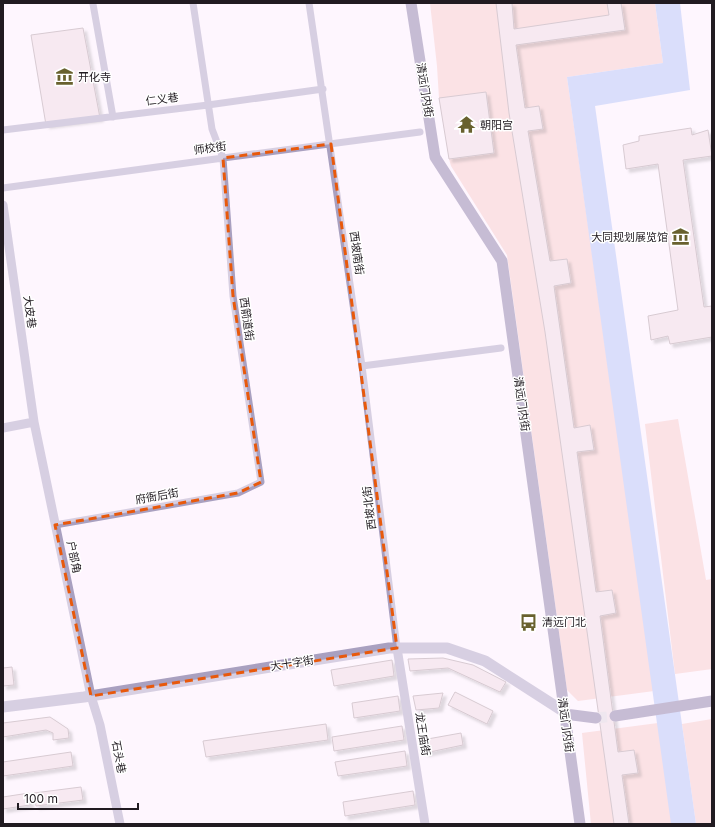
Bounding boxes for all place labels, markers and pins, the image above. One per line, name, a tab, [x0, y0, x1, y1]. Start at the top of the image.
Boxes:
museum icon: 开化寺	[55, 67, 75, 87]
place label: 开化寺	[78, 70, 111, 84]
temple icon: 朝阳宫	[457, 115, 477, 135]
place label: 朝阳宫	[480, 118, 513, 132]
museum icon: 大同规划展览馆	[671, 227, 691, 247]
place label: 大同规划展览馆	[591, 230, 668, 244]
bus stop icon: 清远门北	[519, 612, 539, 632]
place label: 清远门北	[542, 615, 586, 629]

